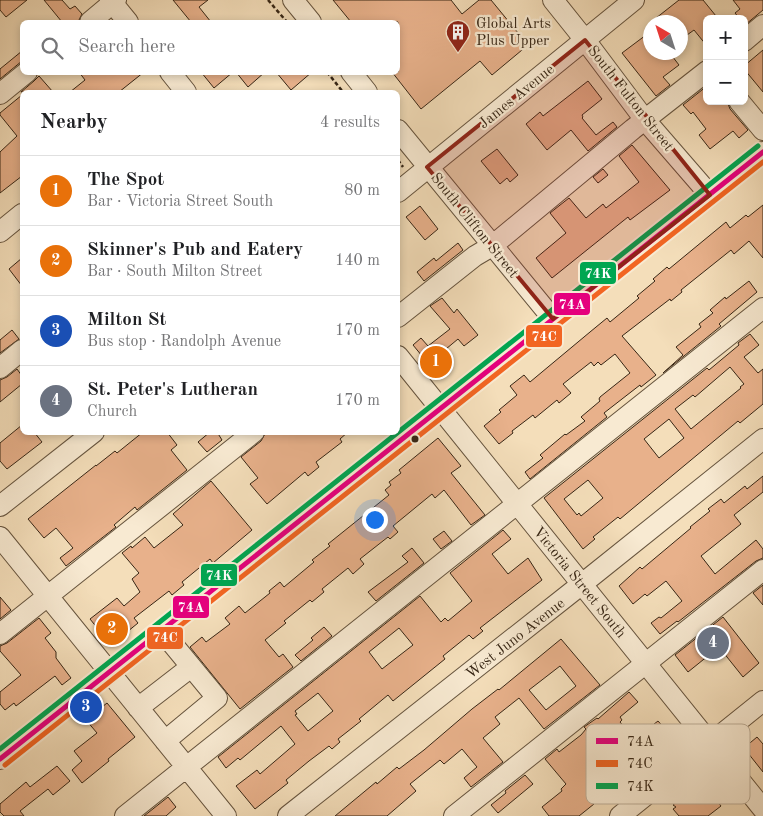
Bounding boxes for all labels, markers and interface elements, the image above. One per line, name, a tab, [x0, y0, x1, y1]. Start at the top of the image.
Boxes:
north arrow	[643, 15, 688, 60]
map controls	[703, 15, 748, 105]
button: +	[703, 15, 748, 60]
place label: Global Arts Plus Upper	[476, 17, 551, 49]
building icon: Global Arts Plus Upper	[445, 19, 471, 53]
search box	[20, 20, 400, 75]
icon: search	[38, 34, 66, 62]
text: Search here	[78, 38, 175, 57]
street label: South Fulton Street	[584, 43, 676, 154]
button: −	[703, 60, 748, 105]
street label: James Avenue	[476, 62, 558, 132]
text: Nearby	[40, 112, 108, 133]
text: 4 results	[320, 115, 380, 131]
text: The Spot	[87, 171, 164, 190]
street label: South Clifton Street	[427, 171, 521, 281]
text: 1	[51, 183, 61, 199]
text: 80 m	[344, 183, 380, 199]
text: Bar · Victoria Street South	[87, 194, 273, 210]
text: Skinner's Pub and Eatery	[87, 241, 303, 260]
text: 2	[51, 253, 61, 269]
text: 140 m	[335, 253, 380, 269]
line badge: 74K	[579, 261, 617, 285]
text: Bar · South Milton Street	[87, 264, 262, 280]
text: 74K	[584, 267, 612, 281]
line badge: 74A	[553, 292, 591, 316]
text: 74A	[559, 298, 586, 312]
text: Milton St	[87, 311, 166, 330]
text: 3	[51, 323, 61, 339]
text: 170 m	[335, 323, 380, 339]
line badge: 74C	[525, 324, 563, 348]
text: 74C	[531, 330, 557, 344]
text: Bus stop · Randolph Avenue	[87, 334, 281, 350]
pin: 1	[420, 343, 452, 381]
text: St. Peter's Lutheran	[87, 381, 258, 400]
text: 4	[51, 393, 61, 409]
text: 170 m	[335, 393, 380, 409]
text: Church	[87, 404, 137, 420]
unlabelled marker	[410, 434, 420, 444]
your location	[362, 507, 388, 533]
street label: Victoria Street South	[530, 525, 628, 641]
line badge: 74K	[200, 563, 238, 587]
text: 74K	[205, 569, 233, 583]
line badge: 74A	[172, 595, 210, 619]
street label: West Juno Avenue	[464, 596, 568, 682]
text: 74A	[178, 601, 205, 615]
pin: 2	[96, 610, 128, 648]
pin: 4	[697, 624, 729, 662]
line badge: 74C	[146, 626, 184, 650]
text: 74C	[152, 631, 178, 645]
pin: 3	[70, 688, 102, 726]
legend	[586, 724, 750, 804]
text: 74A	[627, 735, 654, 749]
text: 74C	[627, 757, 653, 771]
text: 74K	[627, 780, 654, 794]

